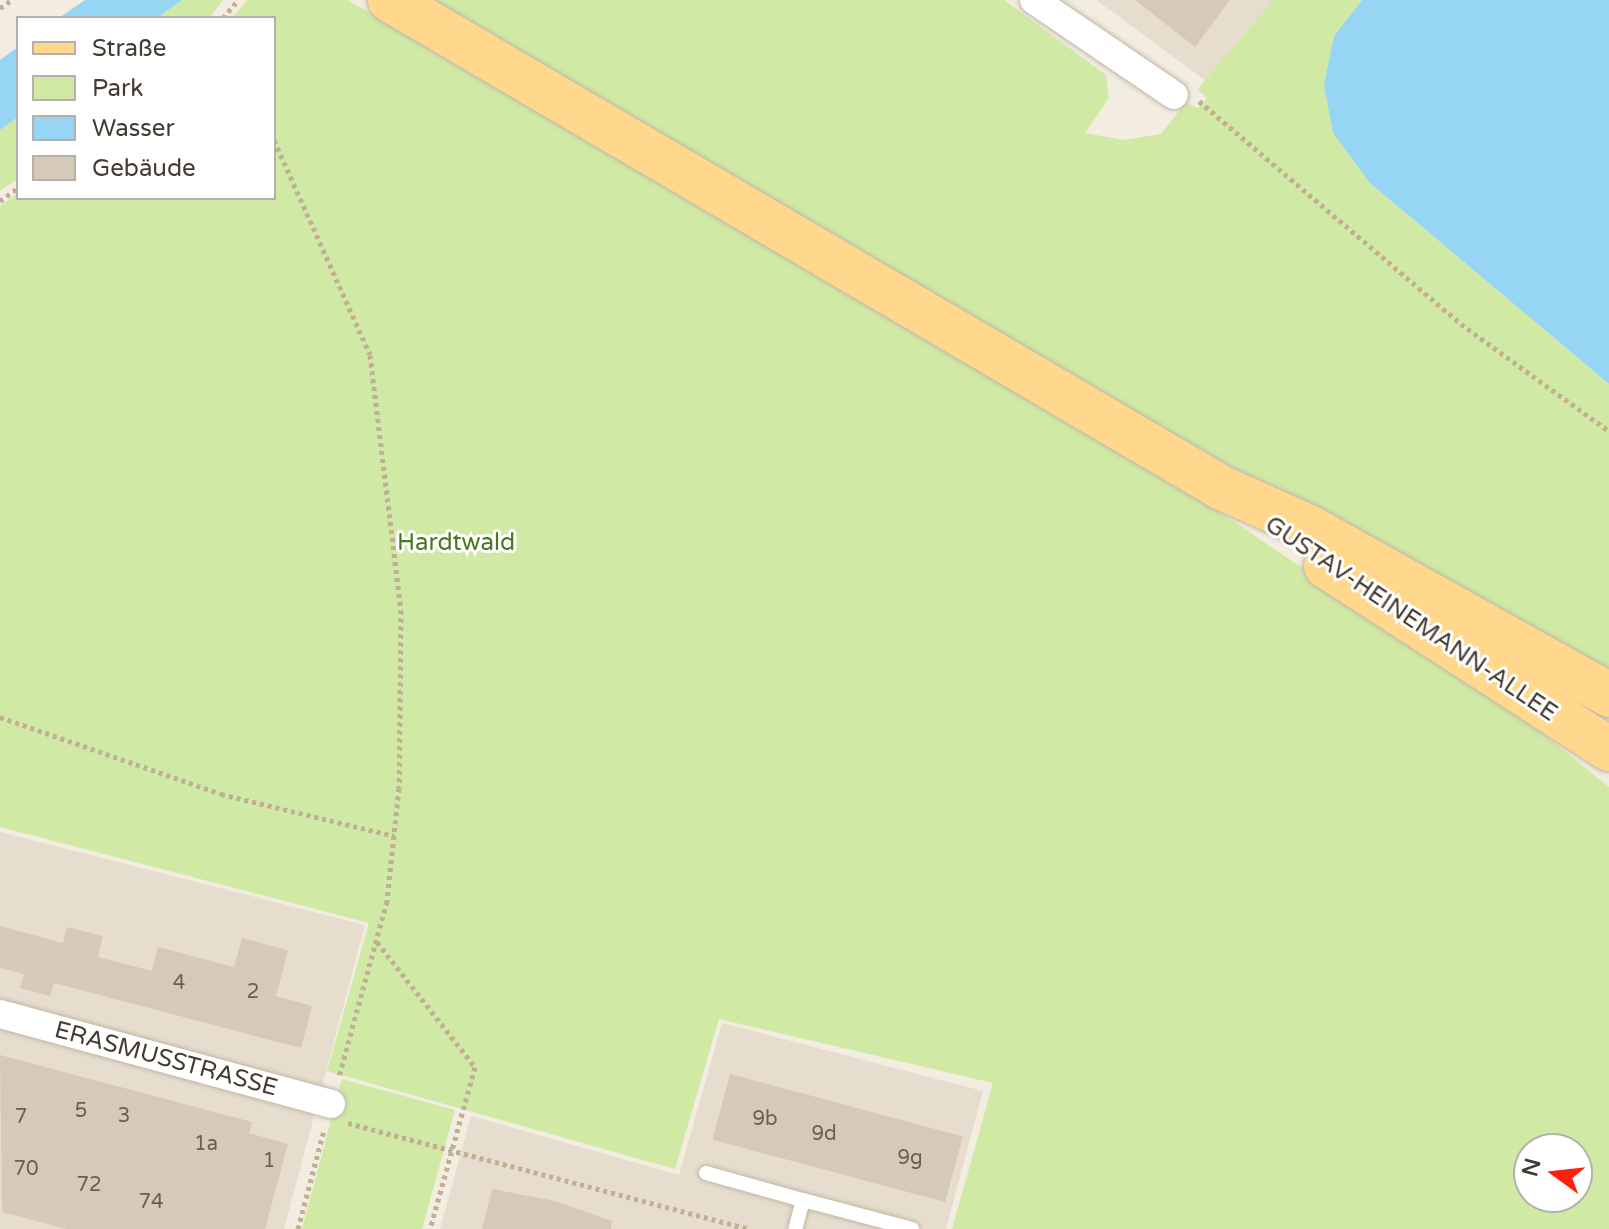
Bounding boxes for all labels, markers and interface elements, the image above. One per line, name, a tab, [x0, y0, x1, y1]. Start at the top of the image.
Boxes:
legend	[16, 16, 276, 200]
text: Straße	[92, 34, 166, 63]
text: Park	[92, 74, 143, 103]
text: Wasser	[92, 114, 175, 143]
text: Gebäude	[92, 154, 196, 183]
street label: GUSTAV-HEINEMANN-ALLEE	[1260, 510, 1562, 728]
park label: Hardtwald	[397, 529, 515, 557]
house number: 4	[173, 971, 185, 995]
house number: 2	[247, 980, 259, 1004]
street label: ERASMUSSTRASSE	[51, 1015, 281, 1103]
house number: 5	[75, 1099, 87, 1123]
house number: 3	[118, 1104, 130, 1128]
house number: 7	[15, 1105, 27, 1129]
house number: 9b	[752, 1107, 778, 1131]
house number: 9d	[811, 1122, 837, 1146]
house number: 1a	[194, 1132, 218, 1156]
north arrow	[1513, 1133, 1593, 1213]
house number: 9g	[897, 1146, 923, 1170]
house number: 1	[263, 1149, 275, 1173]
text: N	[1517, 1155, 1547, 1179]
house number: 70	[13, 1157, 39, 1181]
house number: 72	[76, 1173, 102, 1197]
house number: 74	[138, 1190, 164, 1214]

